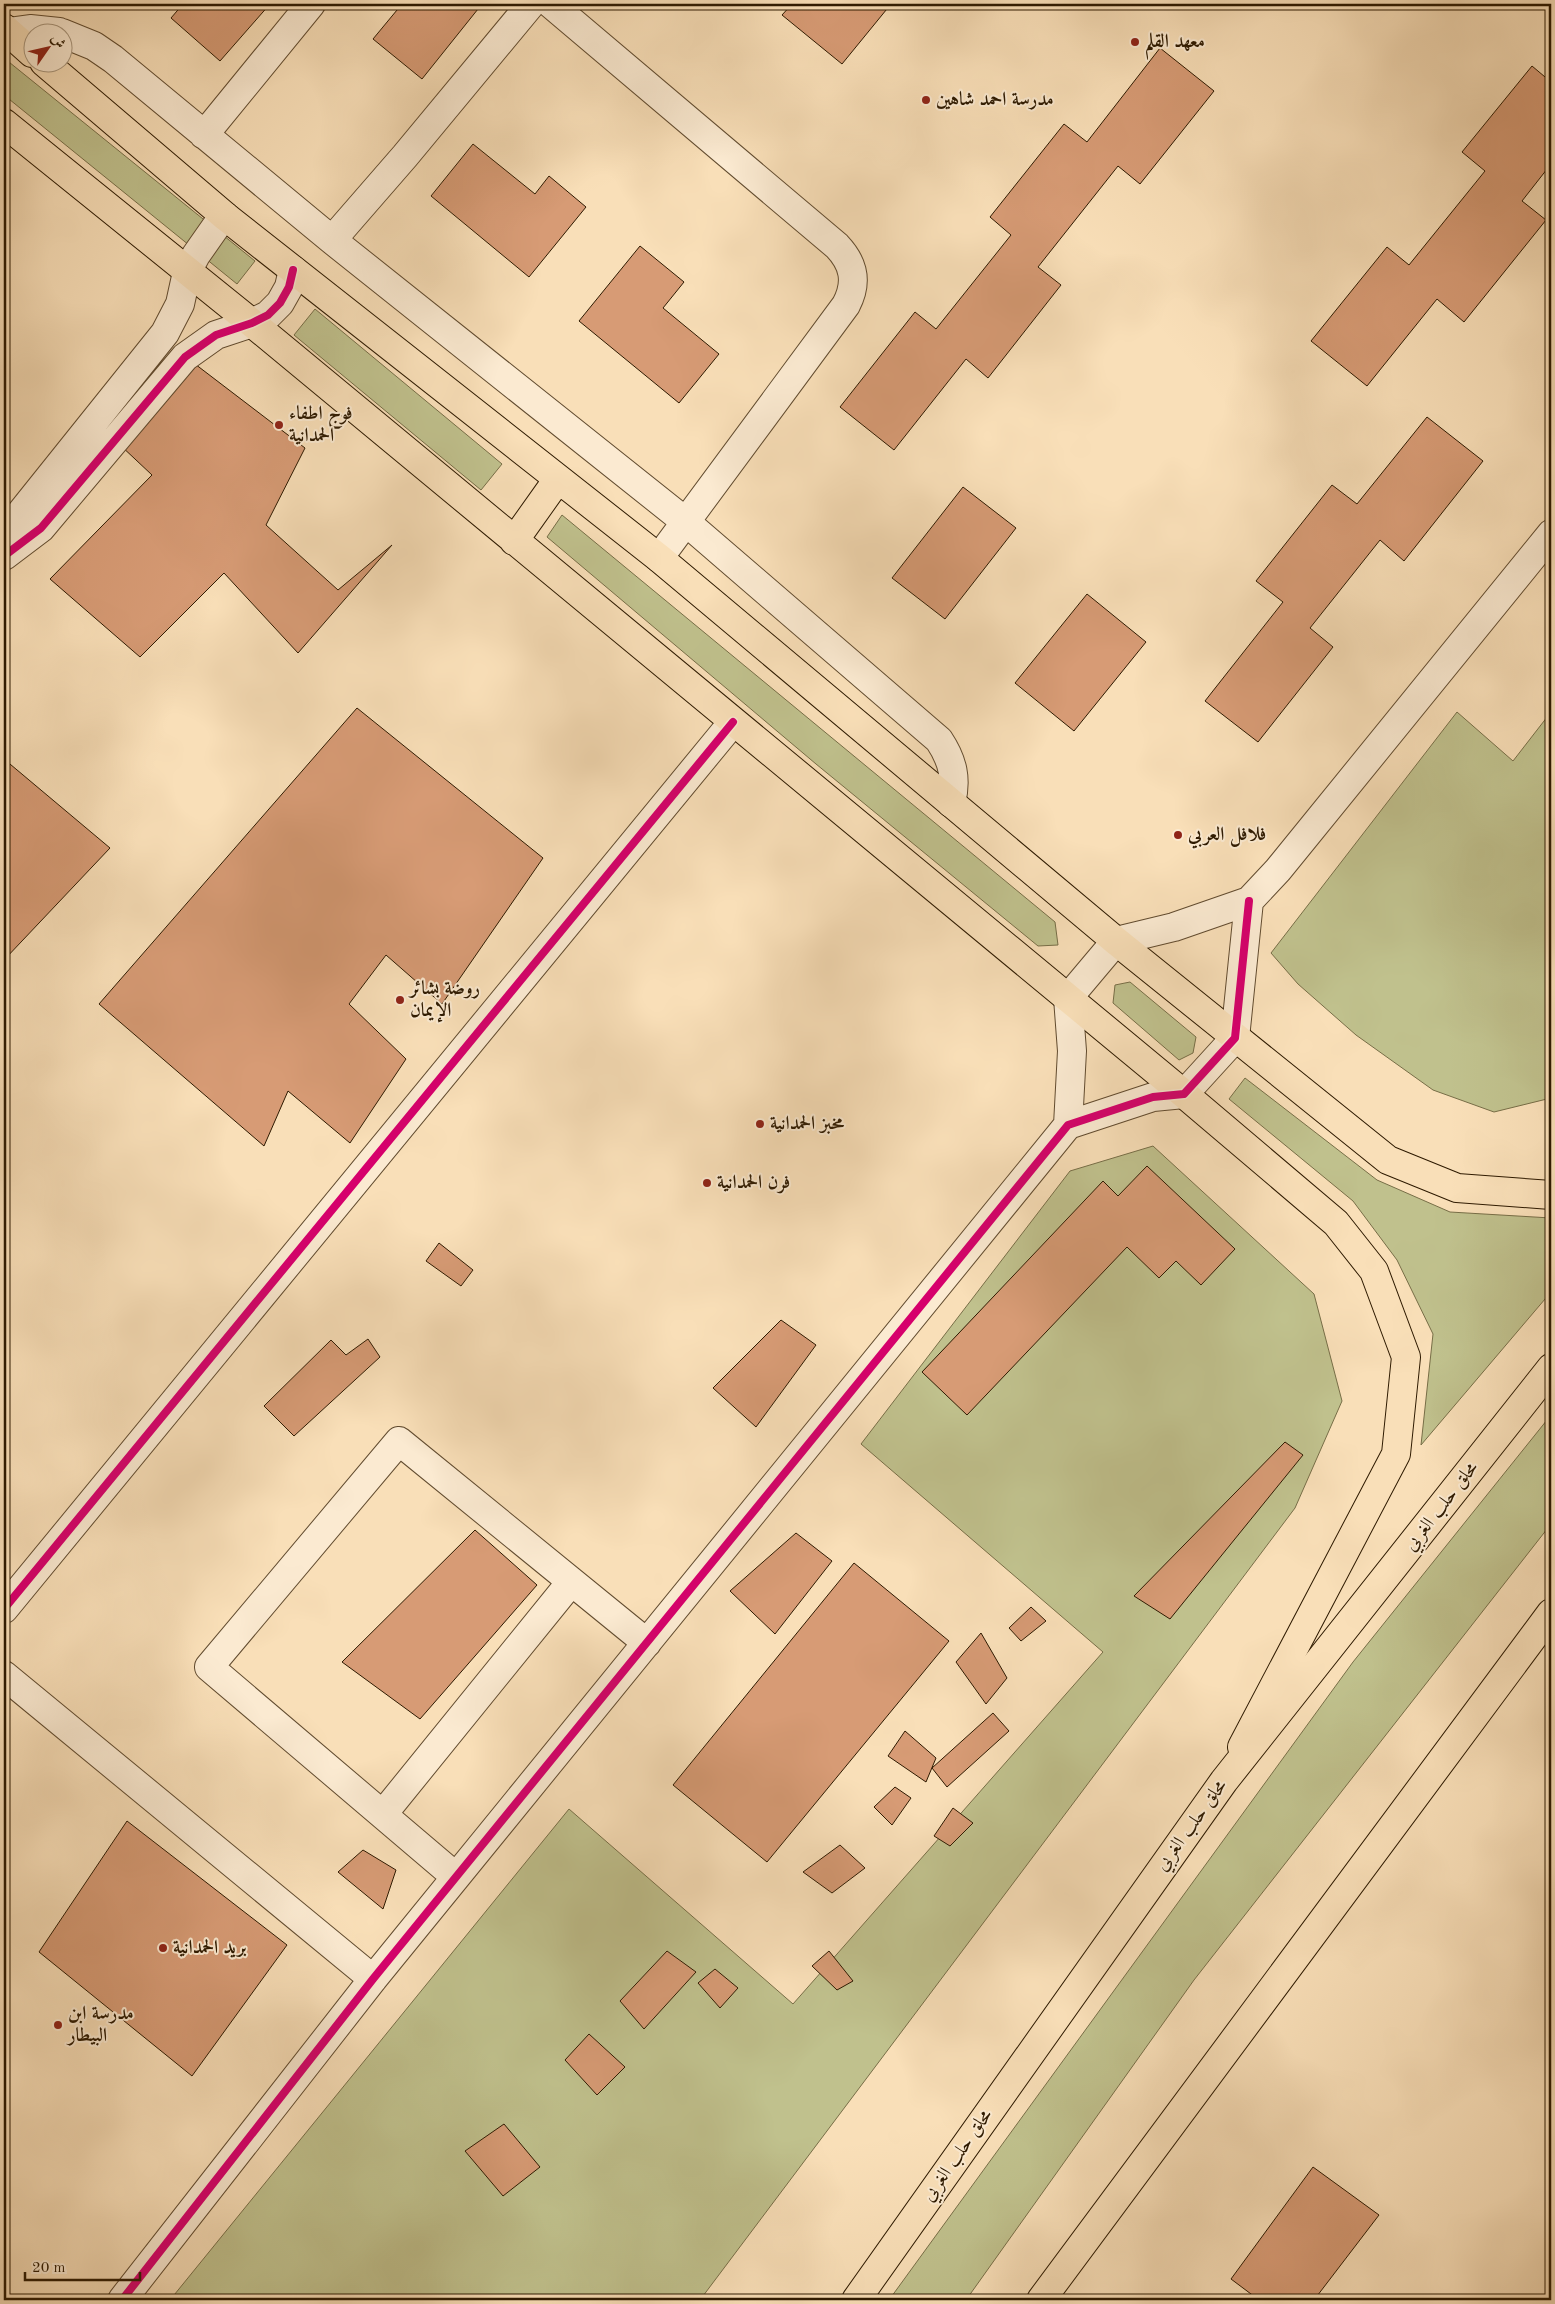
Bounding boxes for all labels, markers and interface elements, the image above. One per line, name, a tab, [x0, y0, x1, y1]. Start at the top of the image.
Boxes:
north arrow	[22, 22, 72, 72]
text: ش	[48, 32, 68, 51]
place label: معهد القلم	[1145, 32, 1205, 60]
marker: معهد القلم	[1129, 36, 1141, 48]
place label: مدرسة احمد شاهين	[936, 90, 1054, 110]
marker: مدرسة احمد شاهين	[920, 94, 932, 106]
place label: فوج اطفاء الحمدانية	[289, 404, 353, 446]
marker: فوج اطفاء الحمدانية	[273, 419, 285, 431]
place label: فلافل العربي	[1187, 825, 1266, 849]
marker: فلافل العربي	[1172, 829, 1184, 841]
place label: روضة بشائر الإيمان	[408, 979, 481, 1023]
marker: روضة بشائر الإيمان	[394, 994, 406, 1006]
place label: مخبز الحمدانية	[770, 1115, 845, 1135]
marker: مخبز الحمدانية	[754, 1118, 766, 1130]
place label: فرن الحمدانية	[717, 1174, 790, 1194]
marker: فرن الحمدانية	[701, 1177, 713, 1189]
street label: محلق حلب الغربي	[1401, 1458, 1486, 1558]
street label: محلق حلب الغربي	[1153, 1777, 1235, 1877]
place label: بريد الحمدانية	[173, 1939, 247, 1958]
marker: بريد الحمدانية	[157, 1942, 169, 1954]
place label: مدرسة ابن البيطار	[66, 2005, 134, 2046]
marker: مدرسة ابن البيطار	[52, 2019, 64, 2031]
street label: محلق حلب الغربي	[919, 2106, 1000, 2208]
scale bar	[25, 2249, 140, 2281]
text: 20 m	[32, 2261, 66, 2276]

